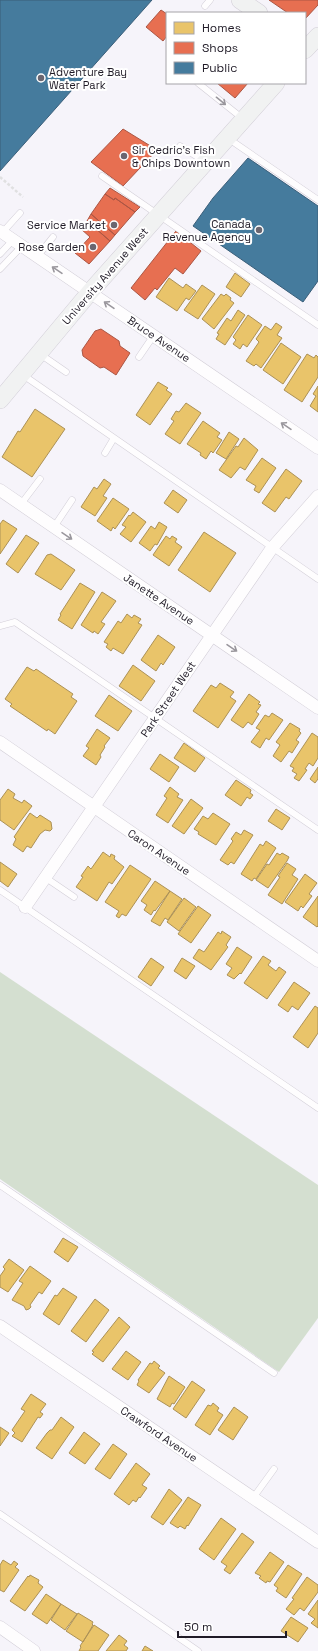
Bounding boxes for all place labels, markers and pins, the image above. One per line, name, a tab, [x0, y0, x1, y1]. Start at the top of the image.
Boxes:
place label: Adventure Bay Water Park	[49, 65, 127, 92]
marker: Adventure Bay Water Park	[36, 73, 46, 83]
place label: Sir Cedric's Fish & Chips Downtown	[132, 143, 230, 170]
marker: Sir Cedric's Fish & Chips Downtown	[119, 151, 129, 161]
place label: Canada Revenue Agency	[162, 217, 252, 244]
place label: Service Market	[27, 218, 106, 232]
marker: Service Market	[109, 220, 119, 230]
marker: Canada Revenue Agency	[254, 225, 264, 235]
place label: Rose Garden	[18, 240, 85, 254]
marker: Rose Garden	[88, 242, 98, 252]

